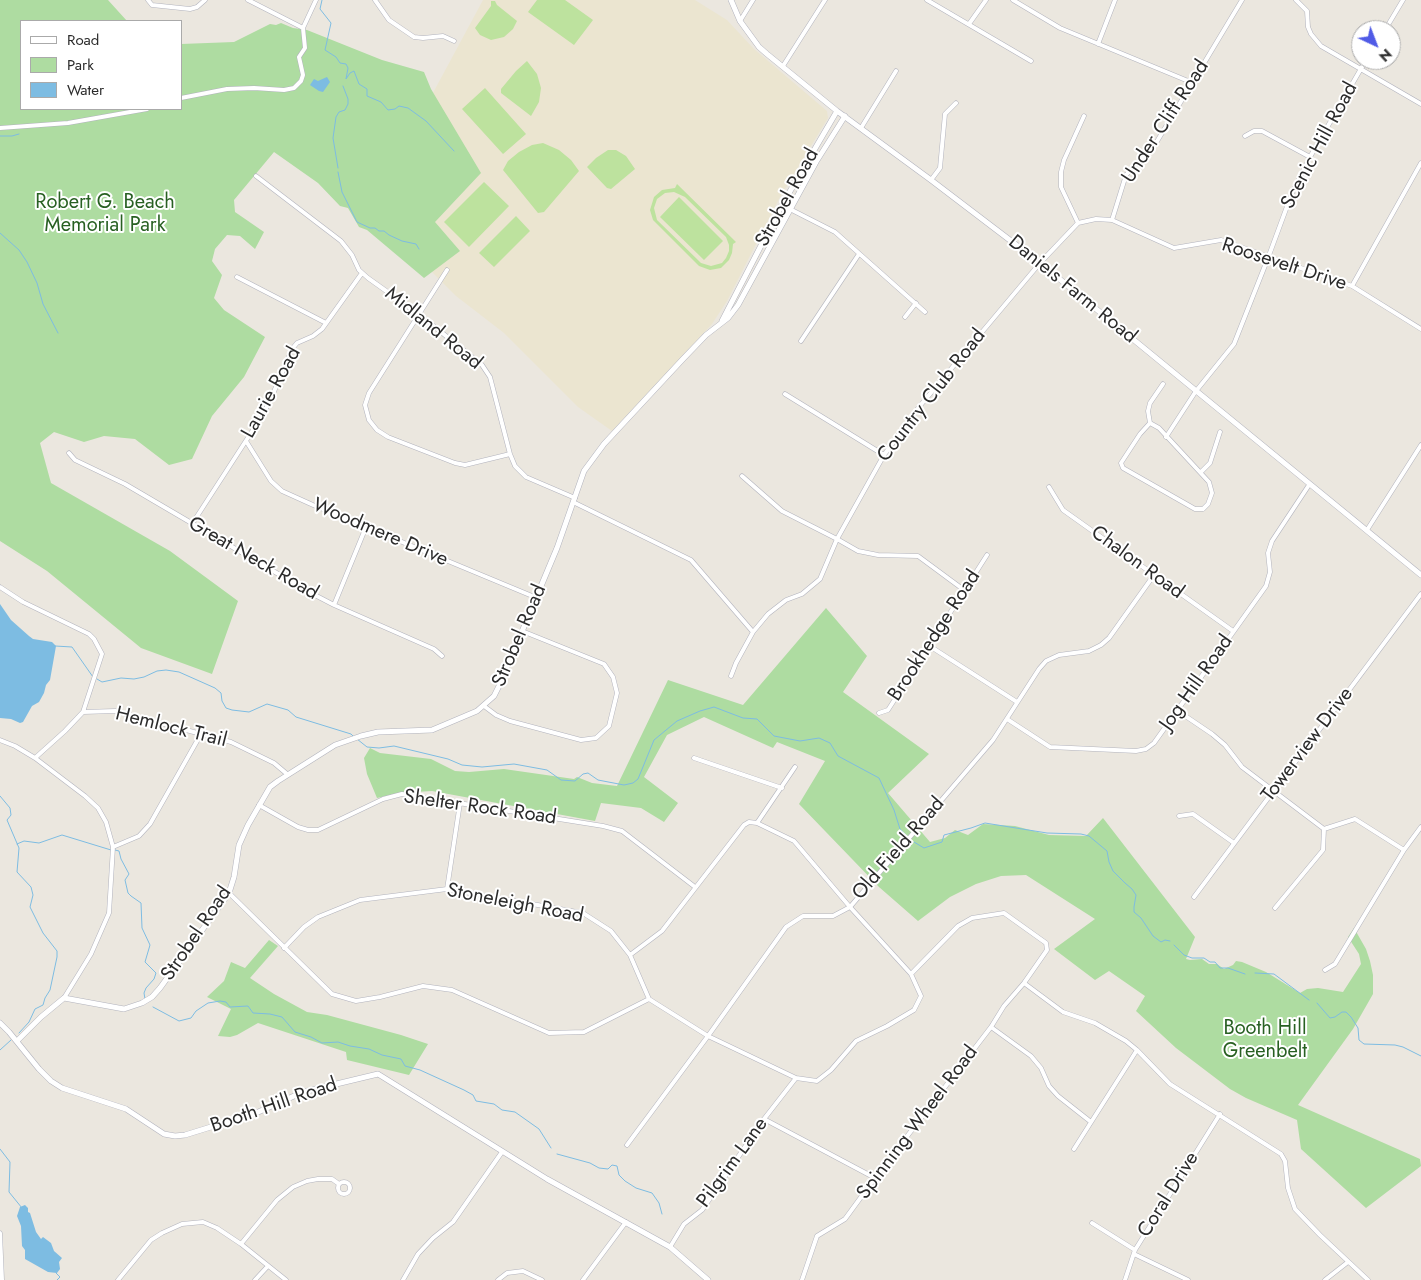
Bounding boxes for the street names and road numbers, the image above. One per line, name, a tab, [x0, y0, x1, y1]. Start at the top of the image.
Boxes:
street label: Under Cliff Road	[1117, 56, 1215, 188]
street label: Scenic Hill Road	[1277, 79, 1363, 213]
street label: Strobel Road	[751, 145, 825, 251]
street label: Daniels Farm Road	[1003, 231, 1141, 349]
street label: Roosevelt Drive	[1219, 234, 1349, 296]
street label: Midland Road	[380, 283, 486, 375]
street label: Country Club Road	[873, 325, 991, 467]
street label: Laurie Road	[237, 343, 307, 443]
street label: Woodmere Drive	[309, 494, 451, 572]
street label: Great Neck Road	[184, 512, 322, 606]
street label: Chalon Road	[1086, 521, 1188, 605]
street label: Brookhedge Road	[884, 566, 986, 706]
street label: Strobel Road	[488, 581, 552, 691]
street label: Jog Hill Road	[1155, 631, 1239, 735]
street label: Towerview Drive	[1257, 683, 1359, 807]
street label: Hemlock Trail	[113, 703, 229, 753]
street label: Shelter Rock Road	[402, 785, 558, 831]
street label: Old Field Road	[848, 793, 950, 905]
street label: Stoneleigh Road	[445, 879, 585, 929]
street label: Strobel Road	[157, 882, 237, 986]
street label: Spinning Wheel Road	[852, 1041, 984, 1205]
street label: Booth Hill Road	[208, 1073, 340, 1139]
street label: Pilgrim Lane	[692, 1113, 774, 1213]
street label: Coral Drive	[1133, 1148, 1205, 1242]

